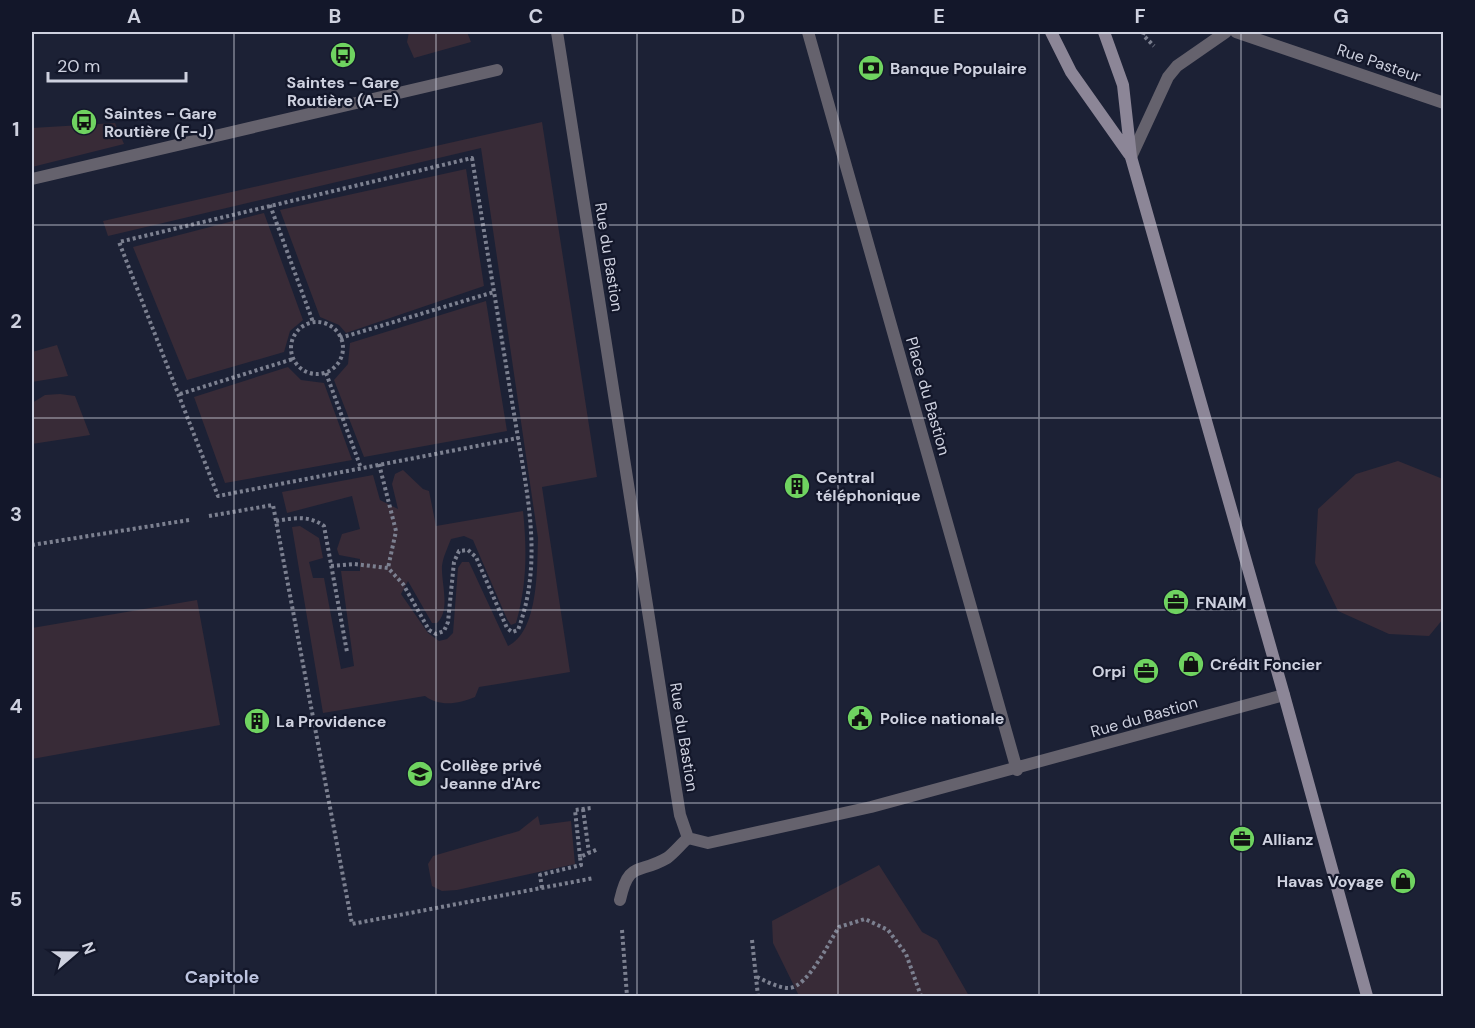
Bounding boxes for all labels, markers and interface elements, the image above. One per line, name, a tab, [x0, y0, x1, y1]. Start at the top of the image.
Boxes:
text: A	[127, 3, 141, 29]
text: B	[329, 3, 341, 29]
text: C	[529, 3, 543, 29]
text: D	[731, 3, 745, 29]
text: E	[933, 3, 945, 29]
text: F	[1134, 3, 1146, 29]
text: G	[1333, 3, 1349, 29]
street label: Rue Pasteur	[1334, 39, 1424, 87]
bus stop icon: Saintes - Gare Routière (A-E)	[328, 40, 358, 70]
scale bar	[48, 45, 186, 83]
bank icon: Banque Populaire	[856, 53, 886, 83]
text: 20 m	[57, 54, 100, 78]
place label: Banque Populaire	[890, 58, 1027, 79]
place label: Saintes - Gare Routière (A-E)	[287, 72, 399, 111]
place label: Saintes - Gare Routière (F-J)	[104, 103, 217, 142]
bus stop icon: Saintes - Gare Routière (F-J)	[69, 107, 99, 137]
text: 1	[12, 116, 20, 142]
street label: Rue du Bastion	[590, 201, 628, 313]
text: 2	[10, 308, 22, 334]
street label: Place du Bastion	[901, 334, 955, 458]
place label: Central téléphonique	[816, 467, 921, 506]
building icon: Central téléphonique	[782, 471, 812, 501]
text: 3	[10, 501, 22, 527]
office icon: FNAIM	[1161, 587, 1191, 617]
place label: FNAIM	[1196, 592, 1246, 613]
shop icon: Crédit Foncier	[1176, 649, 1206, 679]
place label: Crédit Foncier	[1210, 654, 1322, 675]
office icon: Orpi	[1131, 656, 1161, 686]
place label: Orpi	[1092, 661, 1126, 682]
street label: Rue du Bastion	[665, 681, 703, 793]
street label: Rue du Bastion	[1088, 692, 1200, 742]
text: 4	[10, 693, 23, 719]
public building icon: Police nationale	[845, 703, 875, 733]
building icon: La Providence	[242, 706, 272, 736]
place label: Police nationale	[880, 708, 1004, 729]
place label: La Providence	[276, 711, 386, 732]
place label: Collège privé Jeanne d'Arc	[440, 755, 542, 794]
school or university icon: Collège privé Jeanne d'Arc	[405, 759, 435, 789]
office icon: Allianz	[1227, 824, 1257, 854]
place label: Allianz	[1262, 829, 1314, 850]
shop icon: Havas Voyage	[1388, 866, 1418, 896]
place label: Havas Voyage	[1277, 871, 1384, 892]
text: 5	[10, 886, 22, 912]
north arrow	[45, 923, 105, 983]
text: N	[77, 939, 100, 957]
district label: Capitole	[185, 965, 260, 989]

